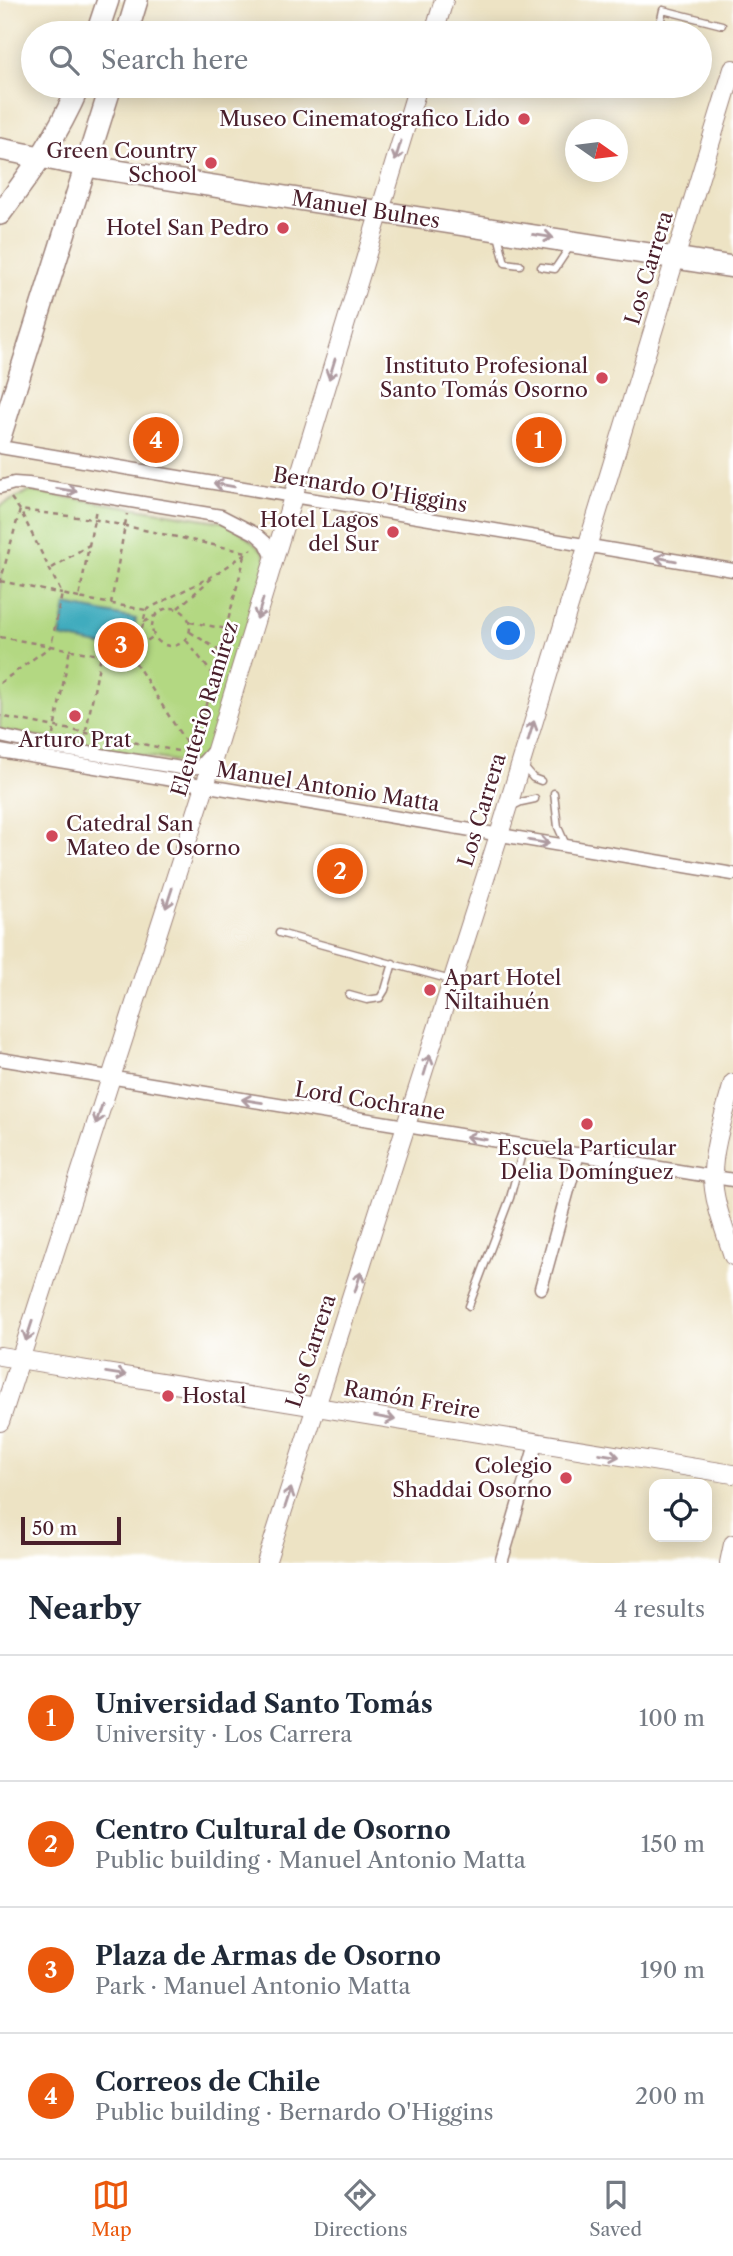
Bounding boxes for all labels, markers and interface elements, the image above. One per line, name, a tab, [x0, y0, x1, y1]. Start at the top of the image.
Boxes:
search box	[21, 21, 712, 98]
icon: search	[45, 41, 83, 79]
text: Search here	[101, 44, 248, 76]
place label: Museo Cinematografico Lido	[219, 106, 510, 131]
marker: Museo Cinematografico Lido	[516, 111, 532, 127]
north arrow	[565, 119, 628, 182]
place label: Green Country School	[46, 138, 197, 187]
one-way arrow	[390, 140, 403, 162]
marker: Green Country School	[203, 155, 219, 171]
street label: Manuel Bulnes	[290, 185, 442, 233]
street label: Los Carrera	[619, 207, 678, 328]
place label: Hotel San Pedro	[106, 215, 269, 240]
marker: Hotel San Pedro	[275, 220, 291, 236]
one-way arrow	[531, 230, 554, 243]
place label: Instituto Profesional Santo Tomás Osorno	[380, 353, 588, 402]
one-way arrow	[324, 357, 337, 379]
marker: Instituto Profesional Santo Tomás Osorno	[594, 370, 610, 386]
pin: 4	[133, 414, 179, 466]
pin: 1	[516, 414, 562, 466]
street label: Bernardo O'Higgins	[271, 462, 469, 517]
one-way arrow	[213, 478, 236, 491]
one-way arrow	[55, 484, 77, 497]
place label: Hotel Lagos del Sur	[260, 507, 379, 556]
marker: Hotel Lagos del Sur	[385, 524, 401, 540]
one-way arrow	[655, 552, 678, 565]
one-way arrow	[252, 597, 265, 619]
your location	[491, 616, 525, 650]
street label: Eleuterio Ramírez	[166, 618, 243, 799]
pin: 3	[98, 619, 144, 671]
marker: Arturo Prat	[67, 708, 83, 724]
one-way arrow	[525, 720, 538, 742]
place label: Arturo Prat	[18, 727, 132, 752]
street label: Los Carrera	[452, 749, 511, 870]
street label: Manuel Antonio Matta	[215, 756, 443, 817]
place label: Catedral San Mateo de Osorno	[66, 811, 240, 860]
marker: Catedral San Mateo de Osorno	[44, 828, 60, 844]
one-way arrow	[527, 836, 549, 849]
pin: 2	[317, 845, 363, 897]
one-way arrow	[162, 887, 175, 909]
place label: Apart Hotel Ñiltaihuén	[443, 965, 561, 1014]
marker: Apart Hotel Ñiltaihuén	[422, 982, 438, 998]
one-way arrow	[421, 1054, 434, 1076]
street label: Lord Cochrane	[293, 1076, 447, 1125]
one-way arrow	[241, 1094, 264, 1107]
one-way arrow	[92, 1103, 105, 1125]
marker: Escuela Particular Delia Domínguez	[579, 1116, 595, 1132]
one-way arrow	[465, 1131, 488, 1144]
place label: Escuela Particular Delia Domínguez	[497, 1135, 677, 1184]
one-way arrow	[352, 1271, 365, 1293]
street label: Los Carrera	[280, 1290, 341, 1411]
one-way arrow	[22, 1319, 34, 1341]
one-way arrow	[104, 1368, 127, 1381]
street label: Ramón Freire	[342, 1375, 482, 1424]
place label: Hostal	[182, 1383, 246, 1408]
marker: Hostal	[160, 1388, 176, 1404]
one-way arrow	[373, 1412, 396, 1425]
one-way arrow	[597, 1449, 620, 1462]
place label: Colegio Shaddai Osorno	[392, 1453, 552, 1502]
marker: Colegio Shaddai Osorno	[558, 1470, 574, 1486]
map controls	[649, 1479, 712, 1542]
button: locate	[649, 1479, 712, 1542]
one-way arrow	[282, 1487, 295, 1509]
scale bar	[21, 1514, 121, 1546]
text: 50 m	[32, 1517, 77, 1540]
text: Nearby	[28, 1590, 141, 1627]
text: 4 results	[614, 1595, 705, 1623]
text: Universidad Santo Tomás	[95, 1688, 433, 1720]
text: 1	[46, 1704, 56, 1732]
text: 100 m	[639, 1704, 705, 1732]
text: University · Los Carrera	[95, 1720, 352, 1748]
text: Centro Cultural de Osorno	[95, 1814, 451, 1846]
text: 2	[44, 1830, 58, 1858]
text: 150 m	[641, 1830, 705, 1858]
text: Public building · Manuel Antonio Matta	[95, 1846, 526, 1874]
text: Plaza de Armas de Osorno	[95, 1940, 441, 1972]
text: 3	[45, 1956, 58, 1984]
text: 190 m	[640, 1956, 705, 1984]
text: Park · Manuel Antonio Matta	[95, 1972, 411, 2000]
text: Correos de Chile	[95, 2066, 320, 2098]
text: 4	[44, 2082, 58, 2110]
text: 200 m	[635, 2082, 705, 2110]
text: Public building · Bernardo O'Higgins	[95, 2098, 494, 2126]
tab: Map	[91, 2176, 132, 2241]
tab: Directions	[314, 2176, 407, 2241]
tab: Saved	[589, 2176, 642, 2241]

